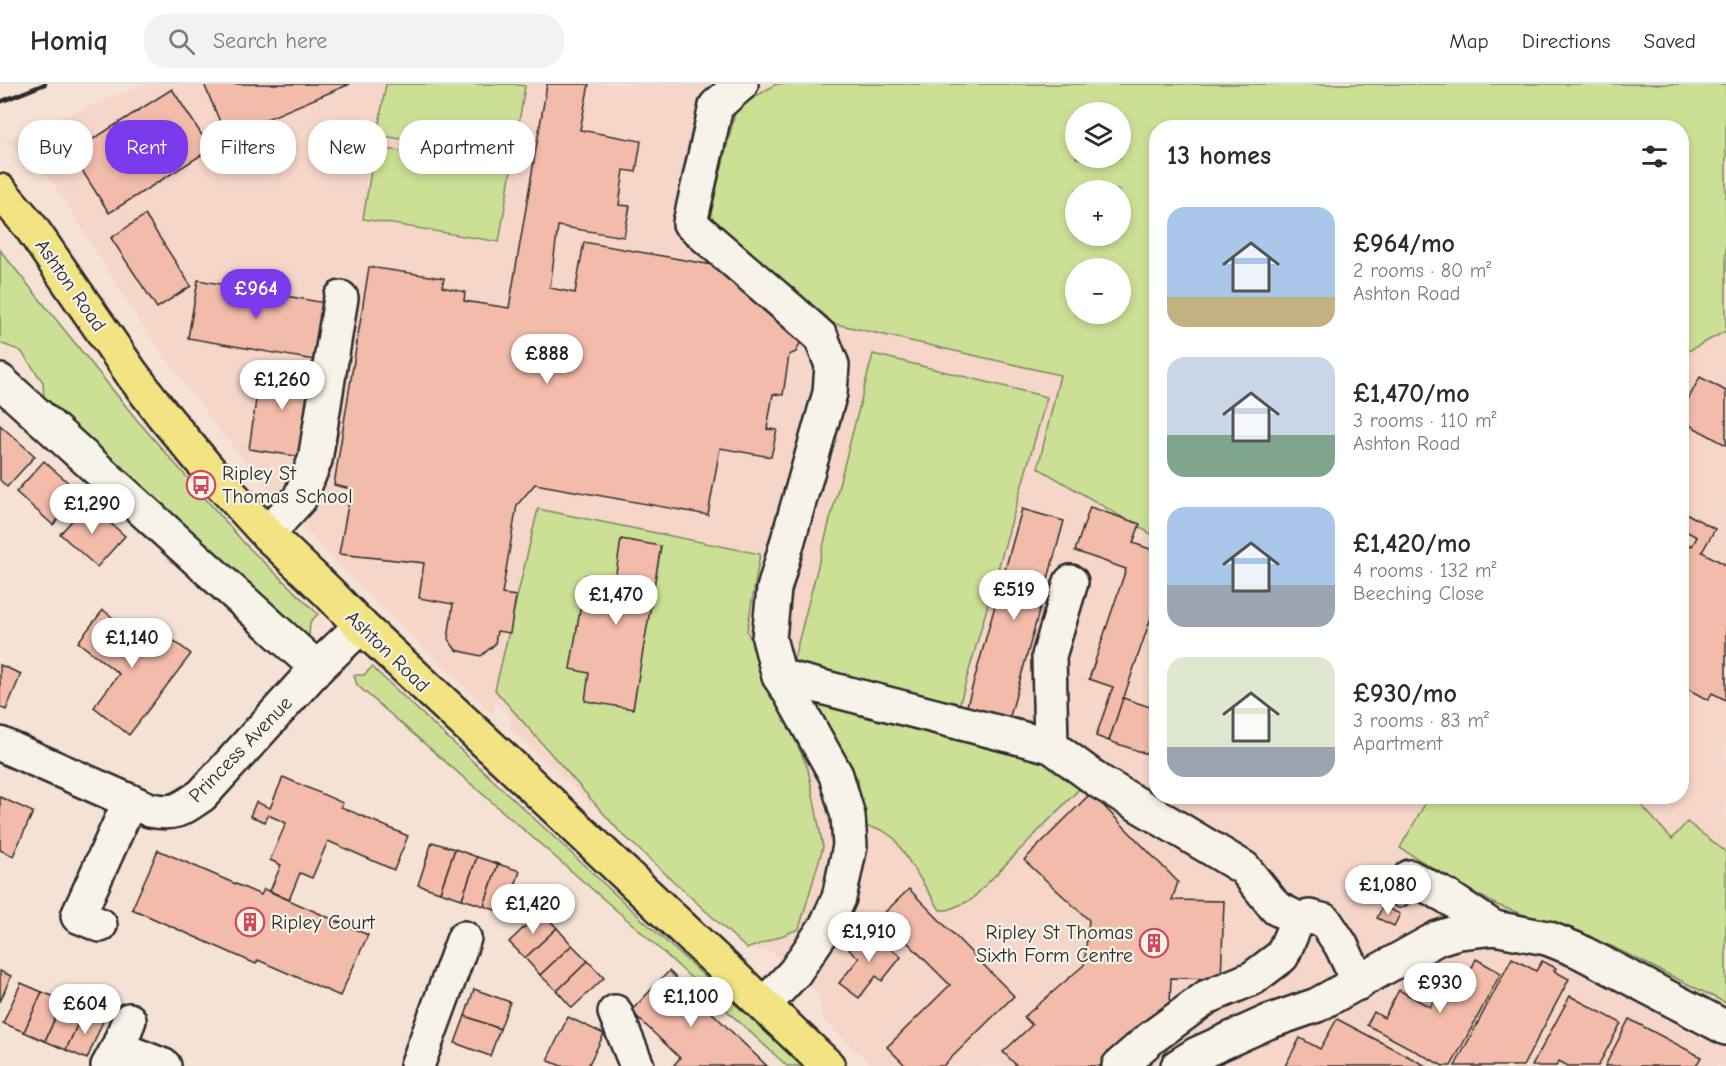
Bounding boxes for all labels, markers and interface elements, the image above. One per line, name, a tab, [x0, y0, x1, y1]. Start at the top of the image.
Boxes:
search box	[144, 14, 564, 68]
text: Homiq	[30, 25, 108, 57]
icon: search	[165, 25, 198, 58]
text: Search here	[213, 28, 327, 54]
text: Map	[1449, 29, 1489, 53]
text: Directions	[1522, 29, 1611, 53]
text: Saved	[1644, 29, 1696, 53]
map controls	[1065, 102, 1131, 324]
button: layers	[1065, 102, 1131, 168]
chip: Buy	[18, 120, 93, 174]
chip: Rent	[105, 120, 188, 174]
chip: Filters	[200, 120, 296, 174]
chip: New	[308, 120, 387, 174]
chip: Apartment	[399, 120, 535, 174]
icon: filters	[1638, 140, 1671, 173]
text: 13 homes	[1167, 141, 1271, 171]
button: +	[1065, 180, 1131, 246]
text: £964/mo	[1353, 229, 1455, 259]
icon: home	[1215, 231, 1287, 303]
street label: Ashton Road	[30, 235, 111, 336]
button: −	[1065, 258, 1131, 324]
text: 2 rooms · 80 m²	[1353, 259, 1491, 282]
pin: £964	[220, 269, 292, 320]
text: £964	[234, 277, 278, 300]
text: Ashton Road	[1353, 282, 1460, 305]
pin: £888	[511, 334, 583, 385]
text: £888	[525, 342, 569, 365]
pin: £1,260	[233, 360, 331, 411]
text: £1,260	[254, 368, 310, 391]
text: £1,470/mo	[1353, 379, 1470, 409]
icon: home	[1215, 381, 1287, 453]
text: 3 rooms · 110 m²	[1353, 409, 1497, 432]
text: Ashton Road	[1353, 432, 1460, 455]
place label: Ripley St Thomas School	[222, 462, 353, 508]
bus stop icon: Ripley St Thomas School	[185, 469, 217, 501]
pin: £1,290	[43, 484, 141, 535]
text: £1,290	[64, 492, 120, 515]
text: £1,420/mo	[1353, 529, 1471, 559]
icon: home	[1215, 531, 1287, 603]
text: 4 rooms · 132 m²	[1353, 559, 1497, 582]
pin: £519	[978, 570, 1050, 621]
pin: £1,470	[567, 575, 665, 626]
text: £519	[993, 578, 1035, 601]
text: Beeching Close	[1353, 582, 1484, 605]
text: £1,470	[589, 583, 643, 606]
street label: Ashton Road	[341, 606, 434, 697]
pin: £1,140	[83, 618, 181, 669]
text: £1,140	[105, 626, 159, 649]
text: £930/mo	[1353, 679, 1457, 709]
icon: home	[1215, 681, 1287, 753]
street label: Princess Avenue	[184, 691, 297, 807]
text: 3 rooms · 83 m²	[1353, 709, 1489, 732]
text: Apartment	[1353, 732, 1443, 755]
pin: £1,080	[1339, 865, 1437, 916]
text: £1,080	[1359, 873, 1417, 896]
pin: £1,420	[484, 884, 582, 935]
text: £1,420	[505, 892, 561, 915]
building icon: Ripley Court	[234, 906, 266, 938]
place label: Ripley Court	[271, 911, 376, 934]
pin: £1,910	[820, 912, 918, 963]
text: £1,910	[842, 920, 896, 943]
place label: Ripley St Thomas Sixth Form Centre	[976, 921, 1133, 967]
building icon: Ripley St Thomas Sixth Form Centre	[1138, 927, 1170, 959]
pin: £930	[1404, 963, 1476, 1014]
text: £930	[1418, 971, 1462, 994]
pin: £1,100	[642, 977, 740, 1028]
pin: £604	[49, 984, 121, 1035]
text: £1,100	[663, 985, 719, 1008]
text: £604	[63, 992, 107, 1015]

